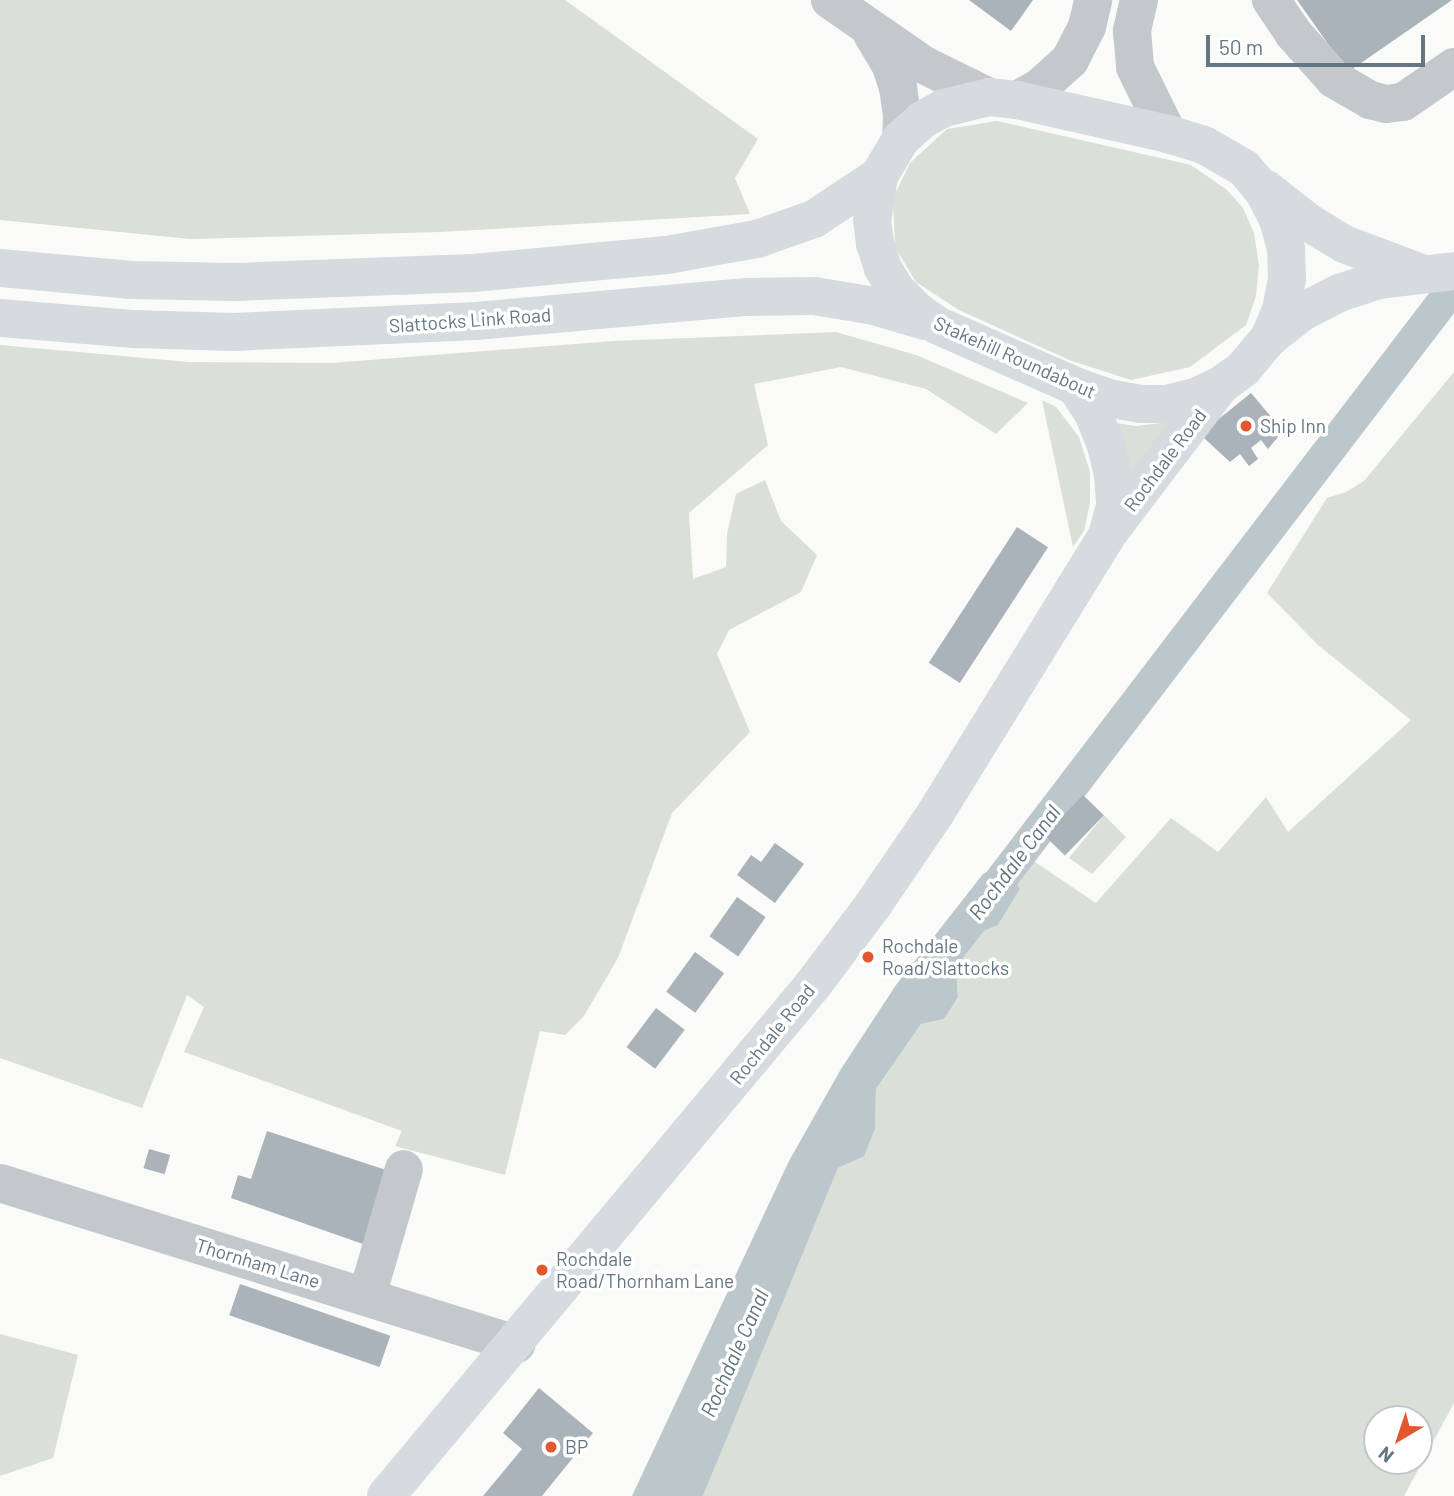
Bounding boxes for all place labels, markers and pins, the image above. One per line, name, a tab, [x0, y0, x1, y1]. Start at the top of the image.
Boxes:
place label: Ship Inn	[1260, 415, 1326, 437]
marker: Ship Inn	[1238, 418, 1254, 434]
place label: Rochdale Road/Slattocks	[882, 935, 1009, 979]
marker: Rochdale Road/Slattocks	[860, 949, 876, 965]
place label: Rochdale Road/Thornham Lane	[556, 1248, 734, 1292]
marker: Rochdale Road/Thornham Lane	[534, 1262, 550, 1278]
place label: BP	[565, 1436, 588, 1458]
marker: BP	[543, 1439, 559, 1455]

